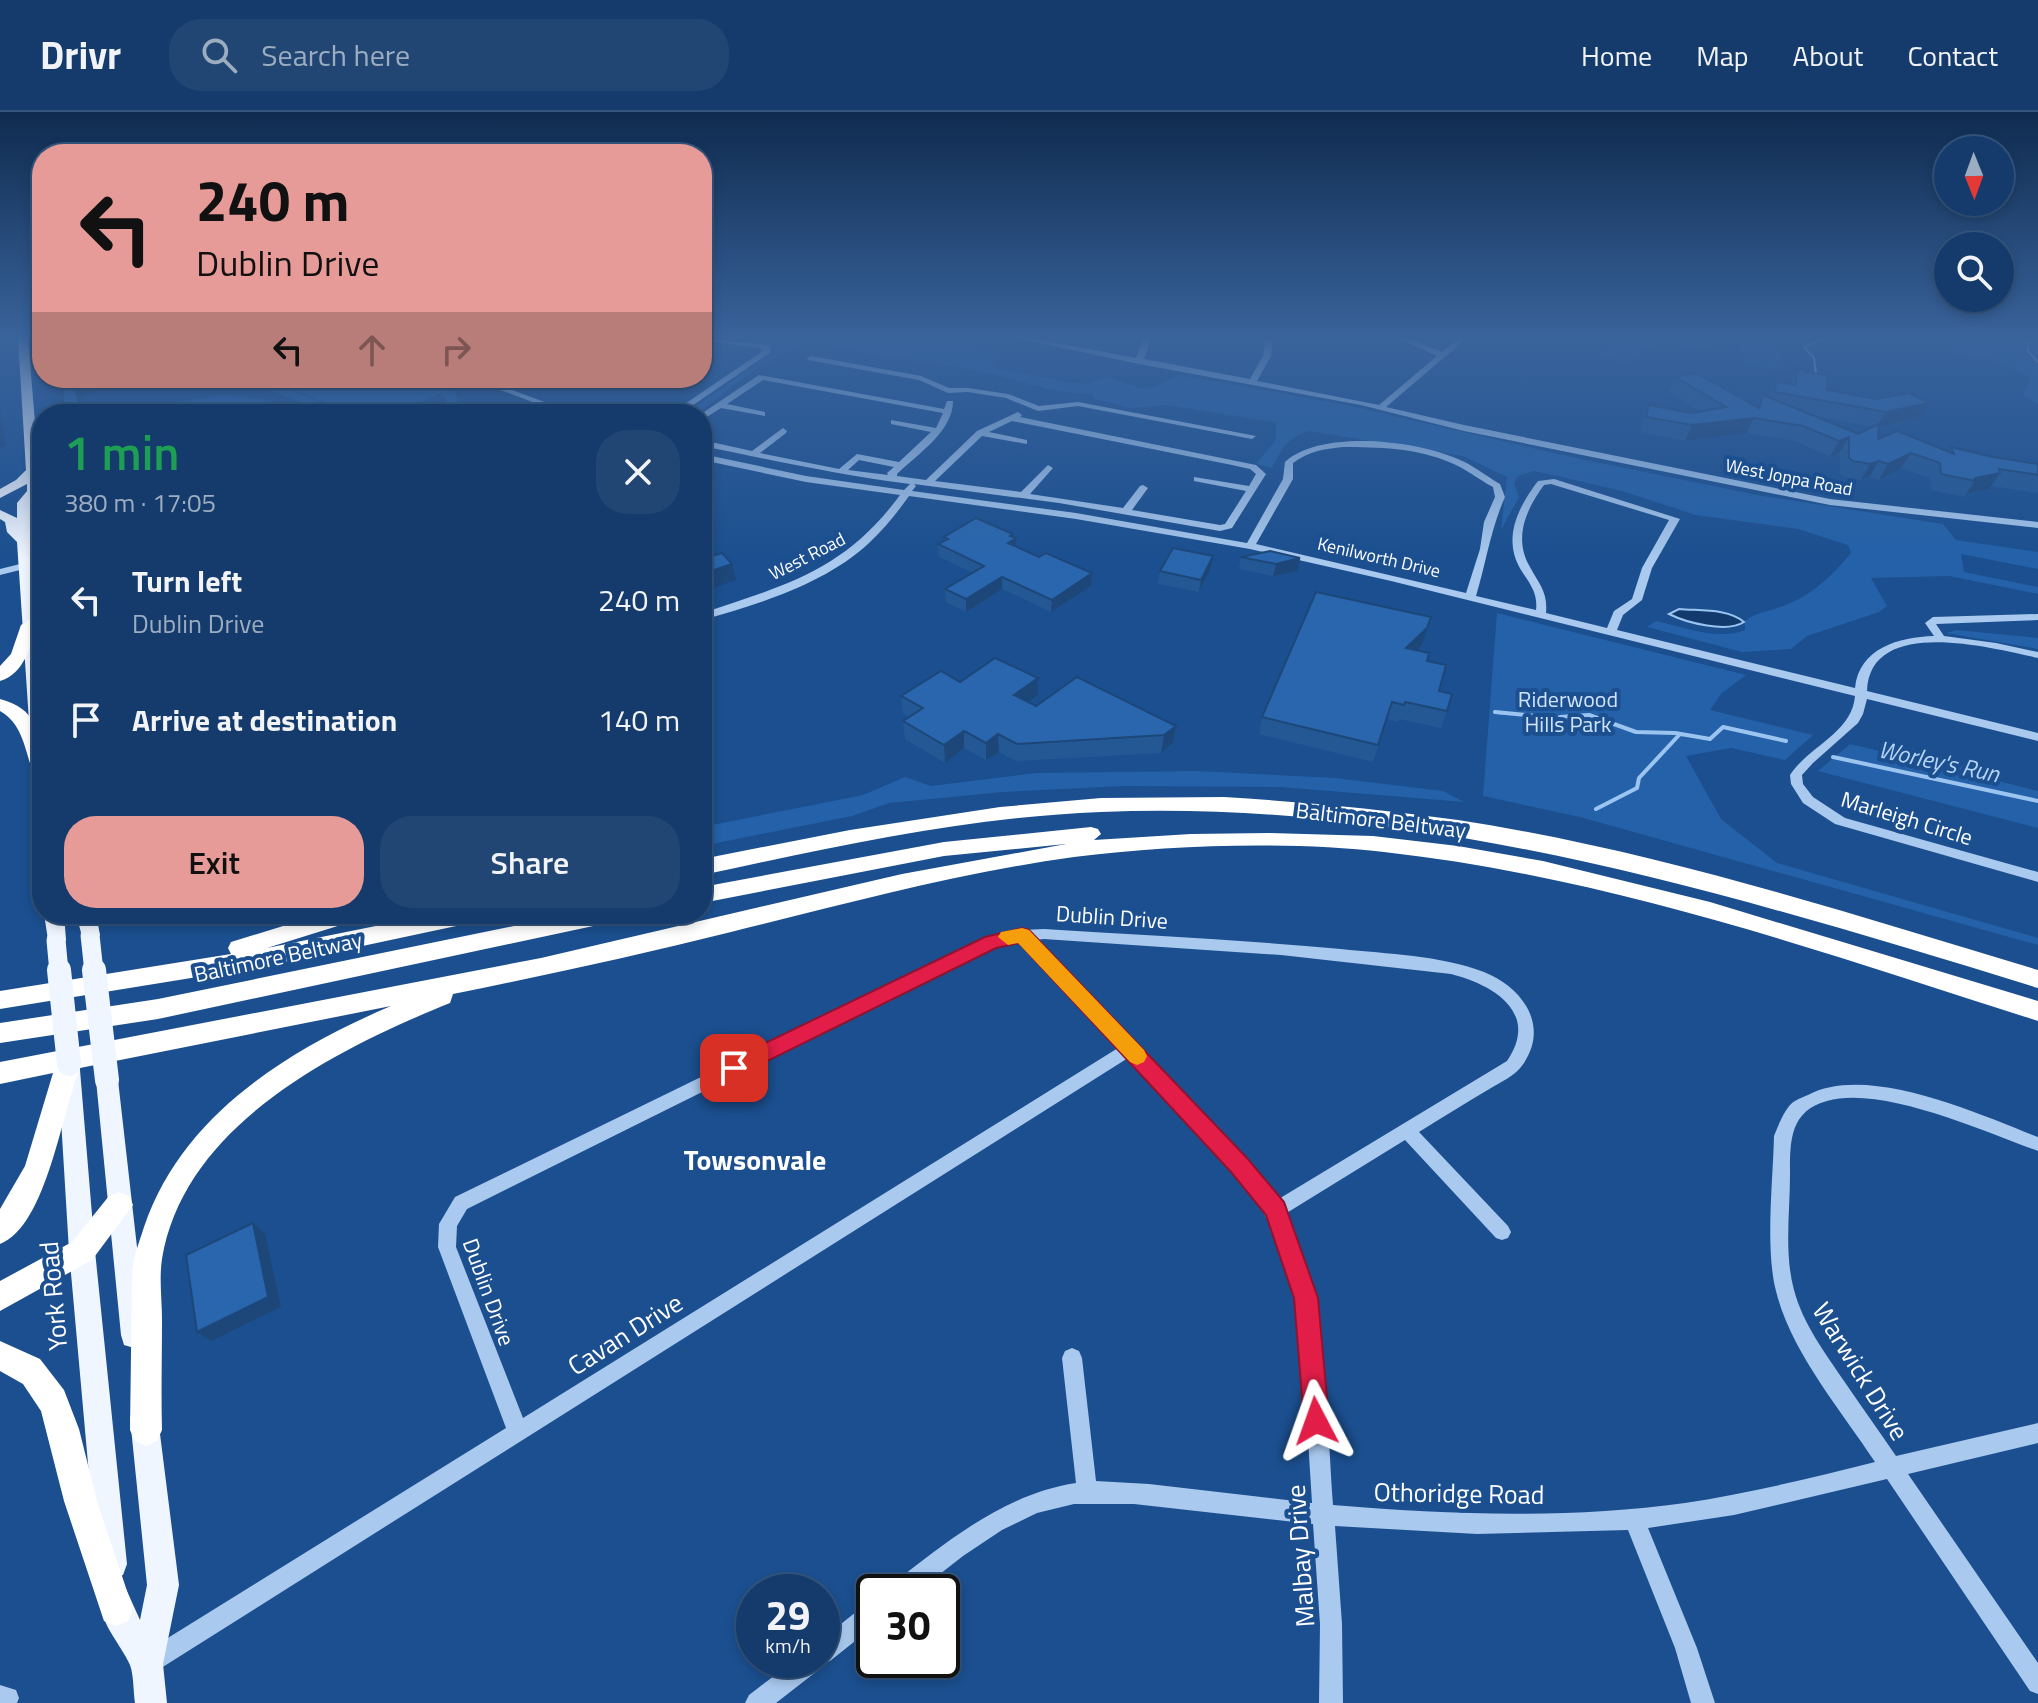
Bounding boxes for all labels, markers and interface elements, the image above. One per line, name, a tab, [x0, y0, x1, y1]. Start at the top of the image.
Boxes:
search box	[169, 19, 729, 91]
text: Drivr	[40, 26, 121, 84]
text: Search here	[261, 32, 410, 78]
icon: search	[197, 33, 241, 77]
text: Home	[1581, 34, 1652, 77]
text: Map	[1696, 34, 1749, 77]
text: About	[1793, 34, 1863, 77]
text: Contact	[1907, 34, 1998, 77]
north arrow	[1934, 136, 2014, 216]
map controls	[1934, 136, 2014, 312]
text: 240 m	[196, 158, 349, 243]
icon: left	[64, 176, 168, 280]
button: search	[1934, 232, 2014, 312]
text: Dublin Drive	[196, 235, 379, 290]
icon: left	[266, 328, 310, 372]
icon: ahead	[350, 328, 394, 372]
icon: right	[434, 328, 478, 372]
text: 1 min	[64, 416, 179, 489]
button: close	[596, 430, 680, 514]
street label: West Joppa Road	[1723, 451, 1855, 503]
text: 380 m · 17:05	[64, 483, 216, 522]
street label: West Road	[764, 525, 850, 587]
street label: Kenilworth Drive	[1315, 530, 1443, 584]
text: Turn left	[132, 558, 242, 604]
text: 240 m	[598, 577, 680, 623]
icon: left	[64, 578, 108, 622]
text: Dublin Drive	[132, 604, 265, 643]
park label: Riderwood Hills Park	[1518, 682, 1618, 741]
text: Arrive at destination	[132, 697, 397, 743]
text: 140 m	[598, 697, 680, 743]
icon: arrive	[64, 698, 108, 742]
water label: Worley's Run	[1875, 731, 2004, 792]
street label: Marleigh Circle	[1837, 782, 1977, 854]
street label: Baltimore Beltway	[1294, 793, 1468, 847]
button: Exit	[64, 816, 364, 908]
button: Share	[380, 816, 680, 908]
street label: Dublin Drive	[1055, 896, 1169, 938]
street label: Baltimore Beltway	[191, 922, 366, 991]
pin	[700, 1034, 768, 1102]
icon: arrive	[712, 1046, 756, 1090]
district label: Towsonvale	[684, 1138, 826, 1181]
street label: Dublin Drive	[454, 1234, 524, 1350]
street label: York Road	[29, 1240, 77, 1352]
street label: Cavan Drive	[560, 1283, 690, 1385]
street label: Warwick Drive	[1803, 1294, 1919, 1448]
position arrow	[1274, 1379, 1358, 1463]
street label: Othoridge Road	[1373, 1472, 1545, 1514]
street label: Malbay Drive	[1276, 1484, 1324, 1628]
speed limit sign: 30	[856, 1574, 960, 1678]
text: 29	[766, 1585, 810, 1646]
text: km/h	[765, 1630, 811, 1661]

